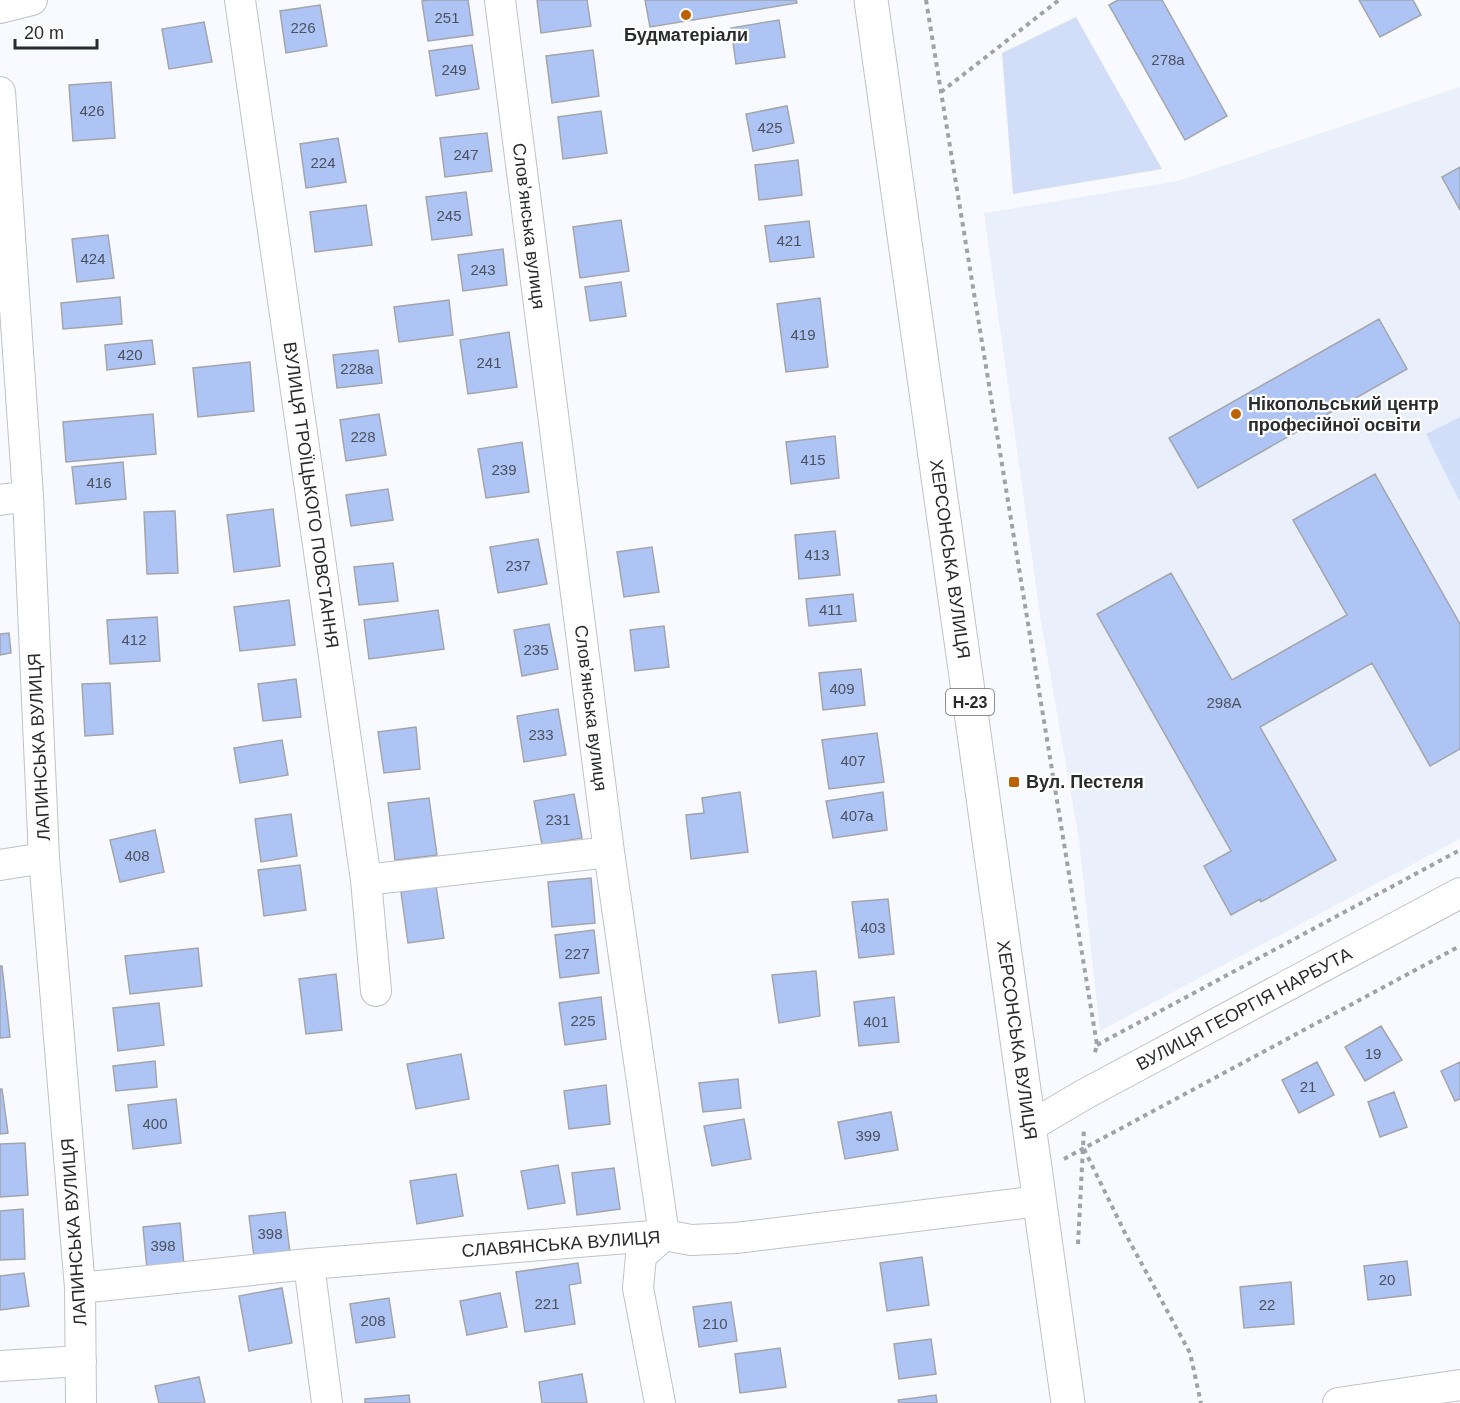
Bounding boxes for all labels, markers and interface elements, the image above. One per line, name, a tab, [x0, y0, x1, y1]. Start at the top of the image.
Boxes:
marker: Будматеріали	[679, 8, 693, 22]
house number: 251	[434, 9, 460, 26]
scale bar	[15, 12, 98, 50]
house number: 226	[290, 19, 316, 36]
text: 20 m	[24, 23, 64, 43]
place label: Будматеріали	[624, 25, 748, 45]
house number: 278а	[1151, 51, 1185, 68]
house number: 249	[441, 61, 467, 78]
house number: 426	[79, 102, 105, 119]
house number: 425	[757, 119, 783, 136]
street label: Словʼянська вулиця	[509, 142, 549, 310]
house number: 247	[453, 146, 479, 163]
house number: 224	[310, 154, 336, 171]
house number: 245	[436, 207, 462, 224]
house number: 421	[776, 232, 802, 249]
house number: 424	[80, 250, 106, 267]
house number: 243	[470, 261, 496, 278]
house number: 419	[790, 326, 816, 343]
street label: ВУЛИЦЯ ТРОЇЦЬКОГО ПОВСТАННЯ	[280, 341, 342, 649]
house number: 420	[117, 346, 143, 363]
house number: 241	[476, 354, 502, 371]
house number: 228а	[340, 360, 374, 377]
place label: Нікопольський центр професійної освіти	[1248, 394, 1439, 435]
marker: Нікопольський центр професійної освіти	[1229, 407, 1243, 421]
house number: 228	[350, 428, 376, 445]
house number: 415	[800, 451, 826, 468]
street label: ХЕРСОНСЬКА ВУЛИЦЯ	[926, 458, 974, 660]
house number: 239	[491, 461, 517, 478]
house number: 416	[86, 474, 112, 491]
house number: 413	[804, 546, 830, 563]
house number: 237	[505, 557, 531, 574]
house number: 411	[819, 601, 843, 618]
street label: Словʼянська вулиця	[571, 624, 611, 792]
house number: 412	[121, 631, 147, 648]
house number: 235	[523, 641, 549, 658]
street label: ЛАПИНСЬКА ВУЛИЦЯ	[24, 653, 54, 841]
house number: 409	[829, 680, 855, 697]
road number: Н-23	[946, 689, 994, 715]
house number: 298А	[1206, 694, 1242, 711]
house number: 233	[528, 726, 554, 743]
house number: 407	[840, 752, 866, 769]
place label: Вул. Пестеля	[1026, 772, 1144, 792]
marker: Вул. Пестеля	[1007, 775, 1021, 789]
house number: 407а	[840, 807, 874, 824]
house number: 231	[545, 811, 571, 828]
house number: 408	[124, 847, 150, 864]
house number: 403	[860, 919, 886, 936]
street label: ХЕРСОНСЬКА ВУЛИЦЯ	[993, 939, 1041, 1141]
street label: ВУЛИЦЯ ГЕОРГІЯ НАРБУТА	[1133, 944, 1355, 1074]
house number: 227	[564, 945, 590, 962]
house number: 225	[570, 1012, 596, 1029]
house number: 401	[863, 1013, 889, 1030]
house number: 19	[1365, 1045, 1381, 1062]
house number: 21	[1300, 1078, 1316, 1095]
house number: 400	[142, 1115, 168, 1132]
house number: 399	[855, 1127, 881, 1144]
street label: ЛАПИНСЬКА ВУЛИЦЯ	[57, 1137, 91, 1327]
house number: 398	[257, 1225, 283, 1242]
street label: СЛАВЯНСЬКА ВУЛИЦЯ	[461, 1227, 661, 1261]
house number: 398	[150, 1237, 176, 1254]
house number: 20	[1379, 1271, 1395, 1288]
house number: 221	[534, 1295, 560, 1312]
house number: 22	[1259, 1296, 1275, 1313]
house number: 208	[360, 1312, 386, 1329]
house number: 210	[702, 1315, 728, 1332]

